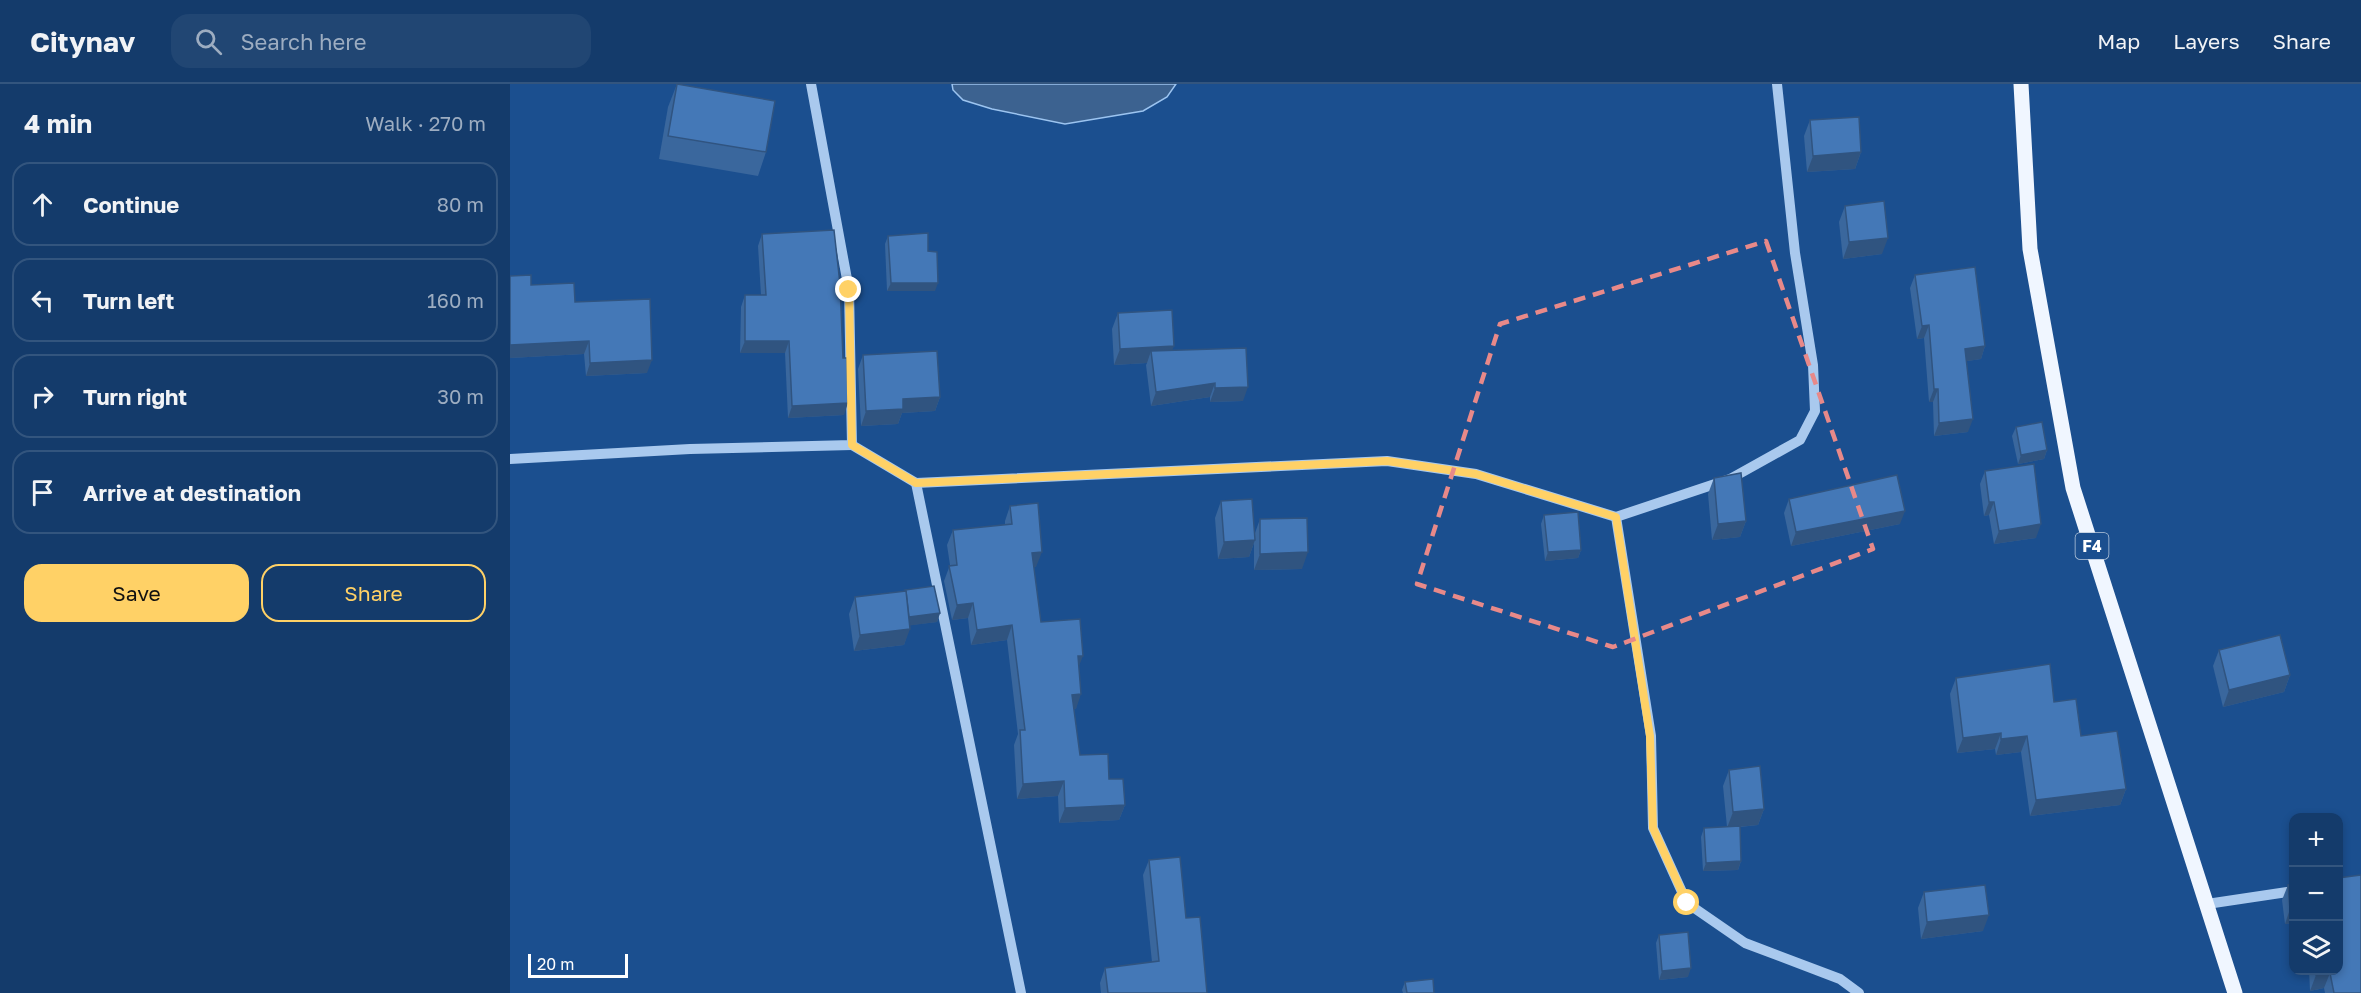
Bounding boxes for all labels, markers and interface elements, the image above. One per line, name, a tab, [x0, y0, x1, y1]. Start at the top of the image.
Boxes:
search box	[171, 14, 591, 68]
text: Citynav	[30, 25, 135, 58]
icon: search	[192, 25, 225, 58]
text: Search here	[240, 28, 366, 55]
text: Map	[2097, 28, 2140, 54]
text: Layers	[2173, 28, 2240, 54]
text: Share	[2273, 28, 2331, 54]
text: 4 min	[24, 108, 92, 139]
text: Walk · 270 m	[365, 111, 486, 135]
icon: ahead	[26, 188, 59, 221]
text: Continue	[83, 191, 179, 218]
text: 80 m	[437, 192, 484, 216]
route end	[835, 276, 861, 302]
icon: left	[26, 284, 59, 317]
text: Turn left	[83, 287, 174, 314]
text: 160 m	[427, 288, 484, 312]
icon: right	[26, 380, 59, 413]
text: Turn right	[83, 383, 187, 410]
text: 30 m	[437, 384, 484, 408]
icon: arrive	[26, 476, 59, 509]
text: Arrive at destination	[83, 479, 301, 506]
road number: F4	[2076, 533, 2108, 559]
button: Save	[24, 564, 249, 622]
button: Share	[261, 564, 486, 622]
map controls	[2289, 813, 2343, 975]
button: +	[2289, 813, 2343, 867]
button: −	[2289, 867, 2343, 921]
route start	[1673, 889, 1699, 915]
button: layers	[2289, 921, 2343, 975]
scale bar	[528, 951, 628, 978]
text: 20 m	[537, 954, 574, 974]

